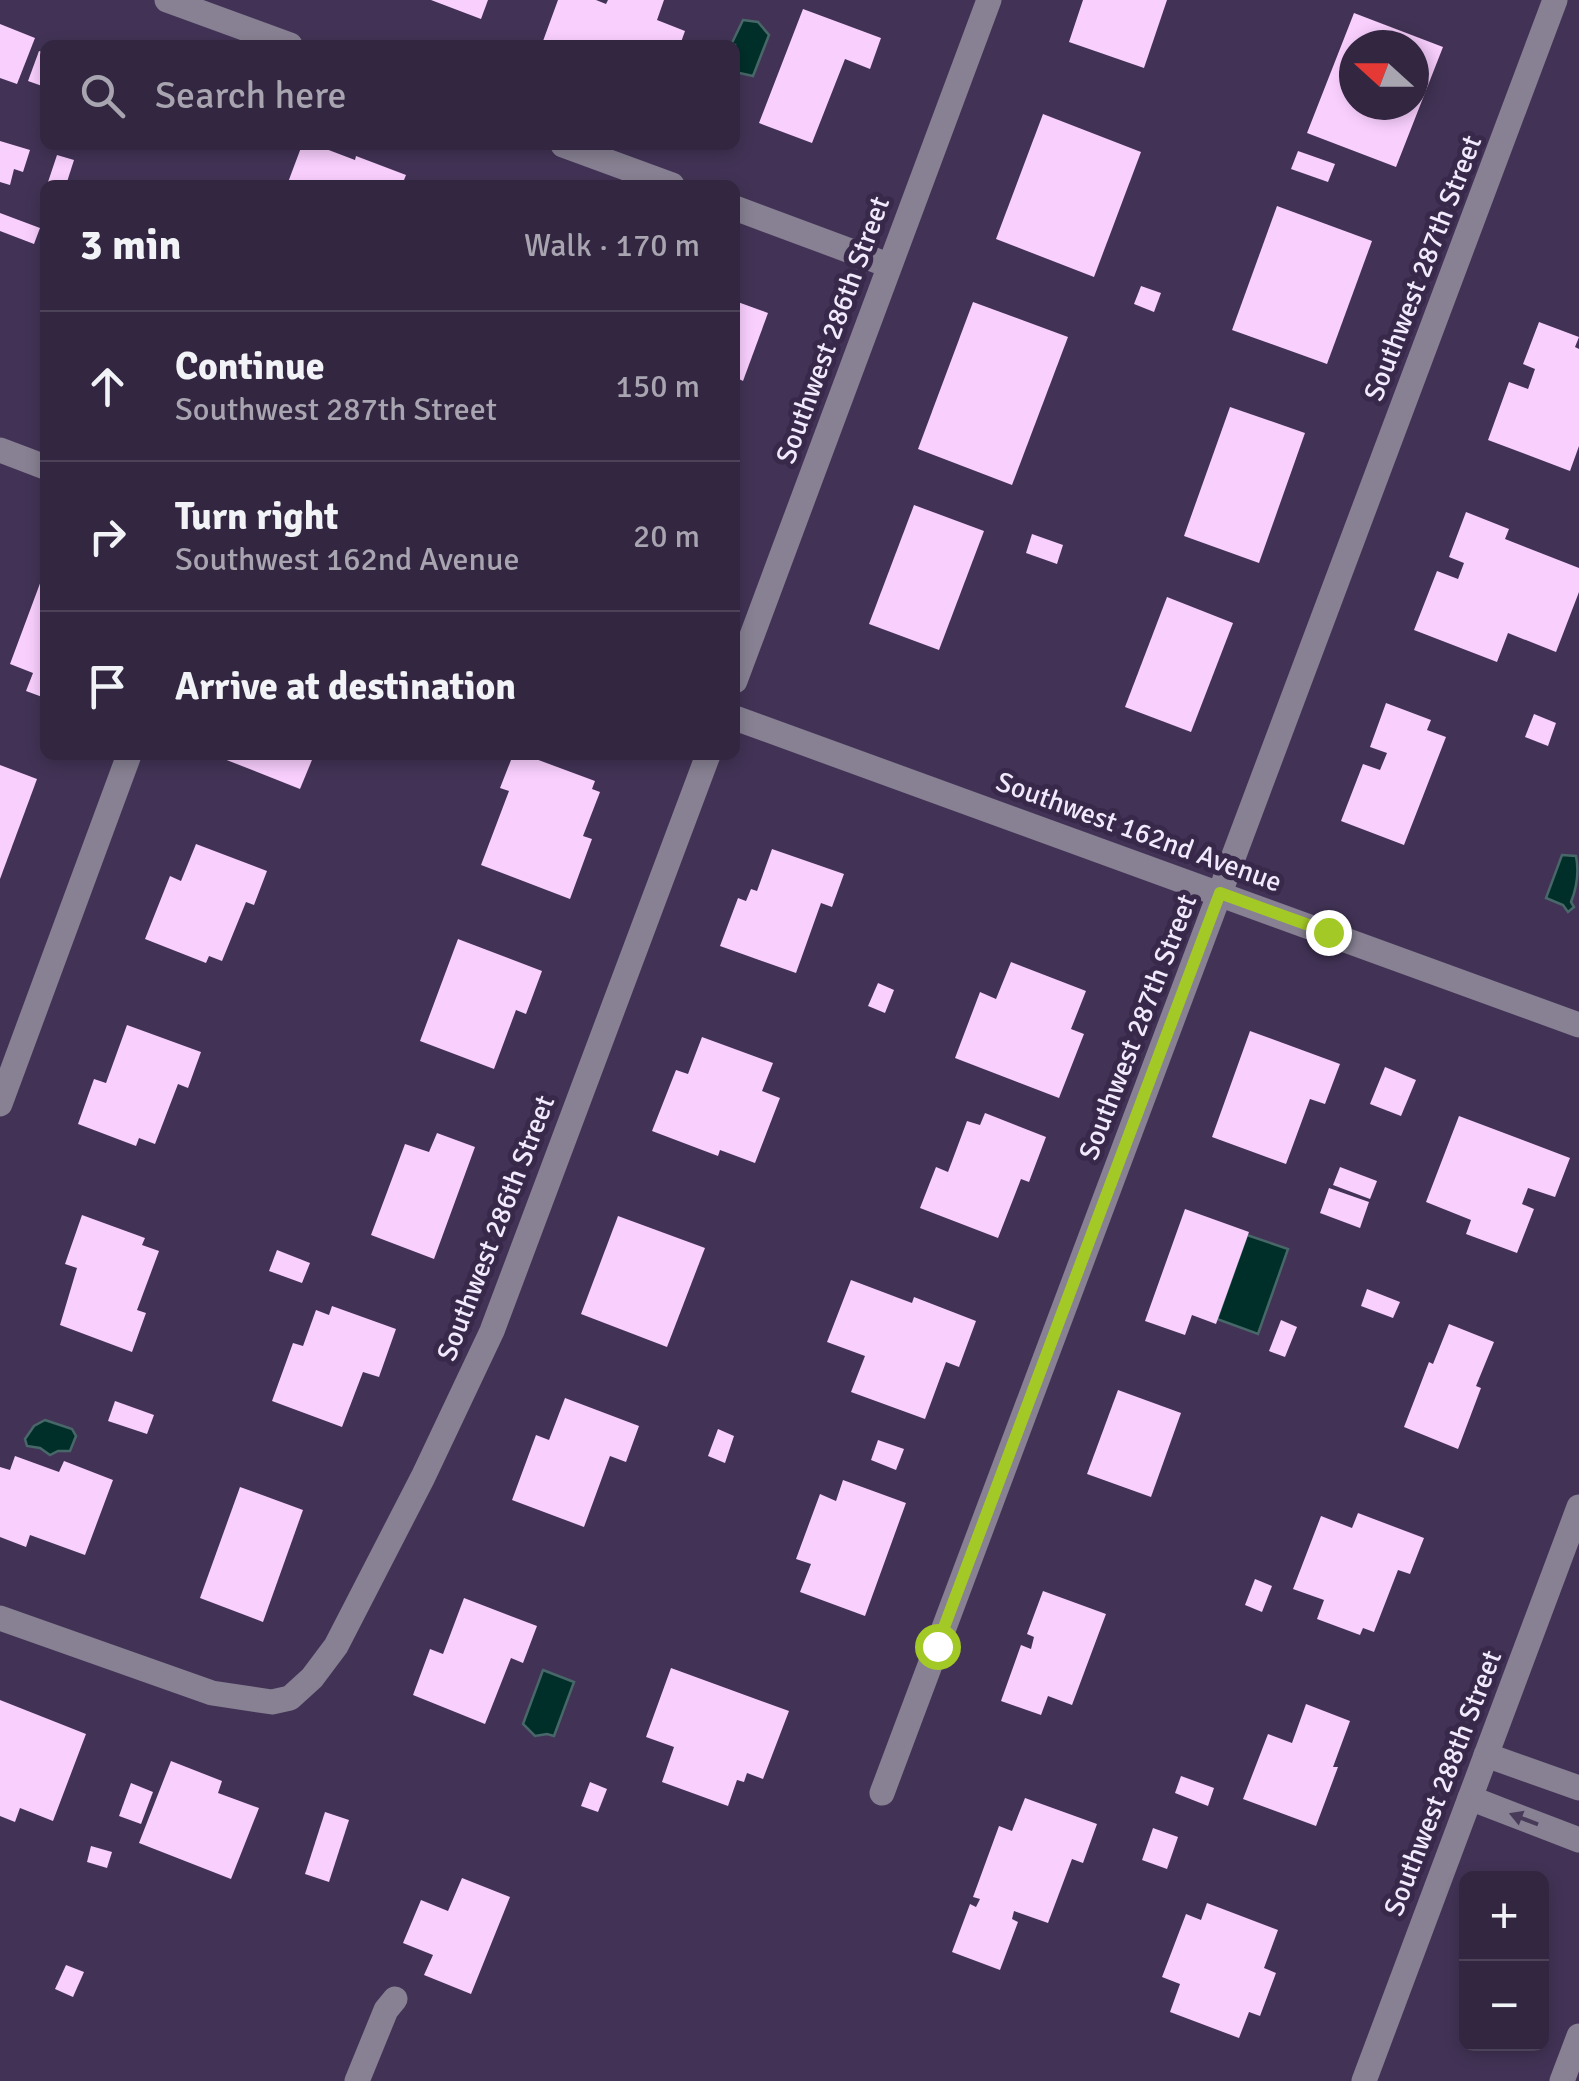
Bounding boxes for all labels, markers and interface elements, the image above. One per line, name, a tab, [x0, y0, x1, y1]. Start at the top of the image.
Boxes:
north arrow	[1339, 30, 1429, 120]
search box	[40, 40, 740, 150]
icon: search	[75, 68, 130, 123]
text: Search here	[155, 72, 347, 119]
street label: Southwest 287th Street	[1357, 130, 1489, 406]
street label: Southwest 286th Street	[769, 192, 897, 468]
text: 3 min	[80, 220, 181, 271]
text: Walk · 170 m	[524, 226, 700, 265]
text: Continue	[175, 343, 325, 390]
icon: ahead	[80, 359, 135, 414]
text: 150 m	[616, 367, 700, 406]
text: Southwest 287th Street	[175, 390, 497, 429]
text: Turn right	[175, 493, 339, 540]
icon: right	[80, 509, 135, 564]
text: 20 m	[633, 517, 700, 556]
text: Southwest 162nd Avenue	[175, 540, 519, 579]
icon: arrive	[80, 659, 135, 714]
text: Arrive at destination	[175, 663, 516, 710]
street label: Southwest 162nd Avenue	[992, 764, 1286, 900]
street label: Southwest 287th Street	[1072, 889, 1204, 1165]
route end	[1306, 910, 1352, 956]
street label: Southwest 286th Street	[430, 1090, 562, 1366]
route start	[915, 1624, 961, 1670]
street label: Southwest 288th Street	[1377, 1645, 1509, 1921]
one-way arrow	[1509, 1811, 1539, 1826]
map controls	[1459, 1871, 1549, 2051]
button: +	[1459, 1871, 1549, 1961]
button: −	[1459, 1961, 1549, 2051]

